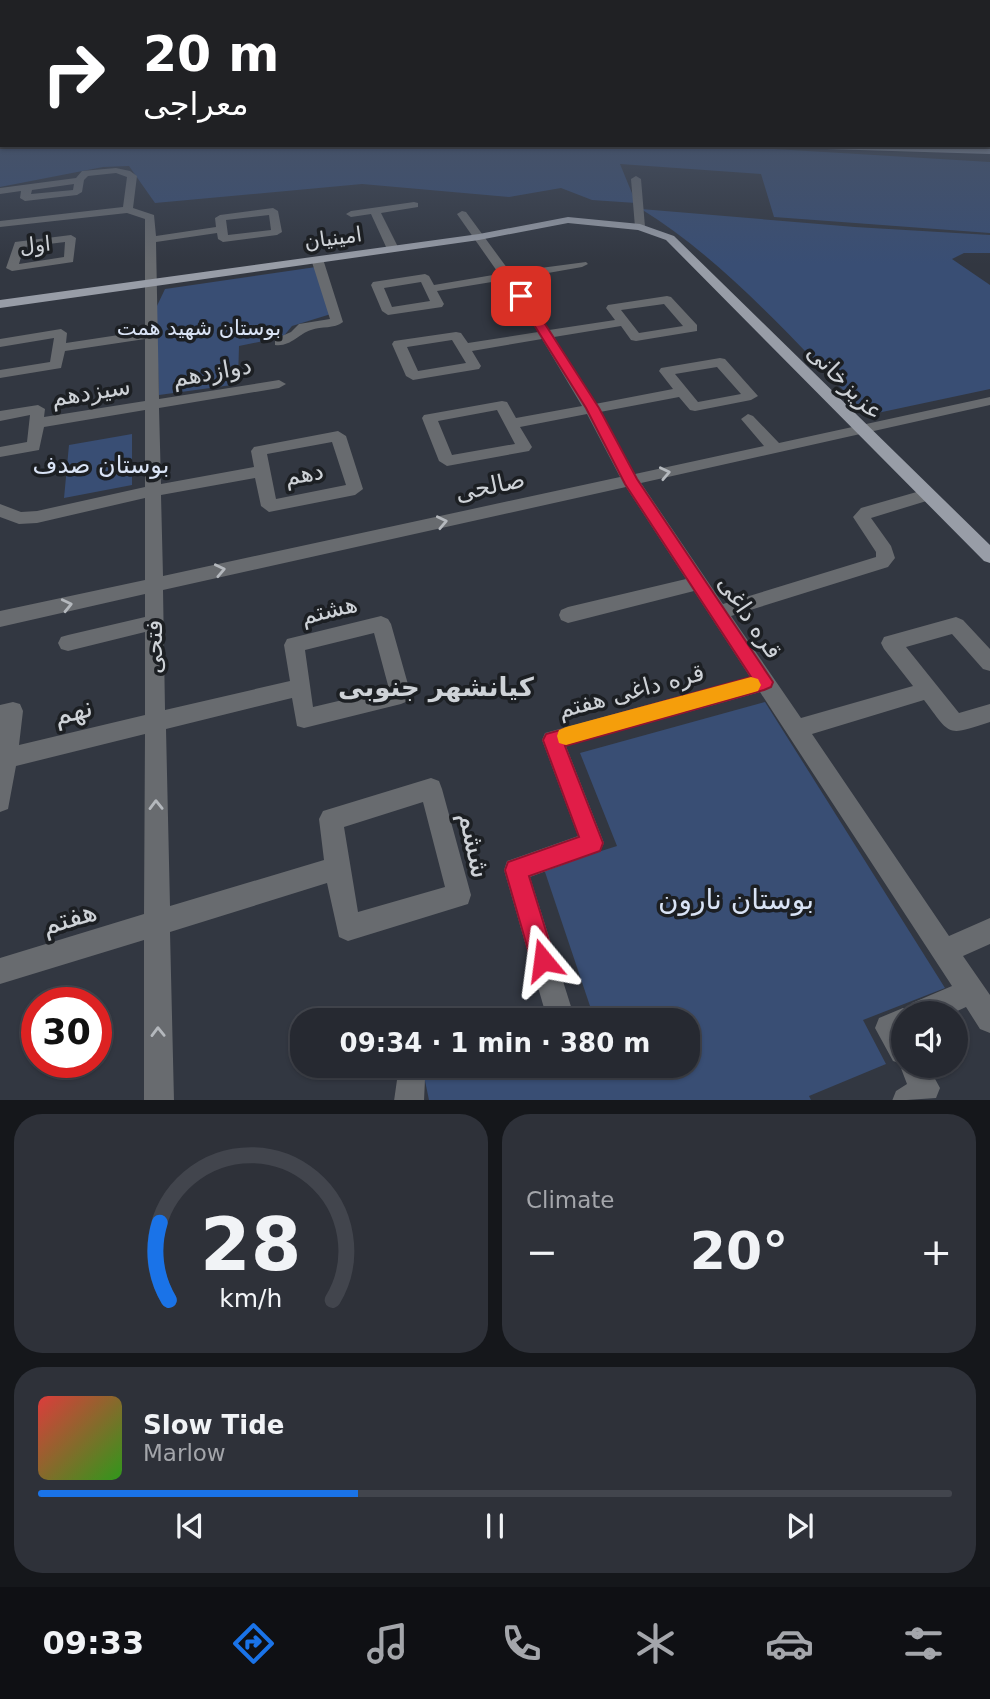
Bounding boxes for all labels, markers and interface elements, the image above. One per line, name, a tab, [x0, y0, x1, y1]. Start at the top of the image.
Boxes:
text: 20 m	[143, 26, 279, 83]
icon: right	[28, 28, 119, 119]
text: معراجی	[143, 85, 249, 123]
street label: امینیان	[303, 222, 363, 254]
street label: اول	[18, 231, 52, 259]
pin	[491, 266, 551, 326]
icon: arrive	[502, 277, 540, 315]
park label: بوستان شهید همت	[117, 316, 281, 340]
street label: عزیزخانی	[801, 338, 889, 426]
street label: دوازدهم	[170, 351, 254, 393]
street label: سیزدهم	[49, 372, 133, 412]
park label: بوستان صدف	[33, 451, 169, 479]
street label: دهم	[282, 457, 326, 491]
street label: صالحی	[453, 465, 527, 507]
one-way arrow	[659, 466, 671, 481]
one-way arrow	[436, 515, 448, 530]
one-way arrow	[214, 564, 226, 579]
street label: قره داغی	[712, 570, 788, 664]
street label: هشتم	[298, 589, 360, 631]
one-way arrow	[61, 598, 73, 613]
street label: فتحی	[140, 620, 168, 674]
street label: قره داغی هفتم	[555, 658, 707, 724]
district label: کیانشهر جنوبی	[338, 672, 535, 703]
street label: نهم	[50, 690, 96, 732]
one-way arrow	[148, 799, 163, 810]
street label: ششم	[452, 809, 498, 881]
park label: بوستان نارون	[658, 883, 814, 916]
street label: هفتم	[37, 894, 101, 942]
position arrow	[506, 923, 580, 997]
speed limit sign: 30	[21, 987, 112, 1078]
map controls	[891, 1001, 968, 1078]
button: sound	[891, 1001, 968, 1078]
one-way arrow	[150, 1027, 166, 1037]
text: 09:34 · 1 min · 380 m	[340, 1028, 650, 1058]
text: Climate	[526, 1187, 615, 1213]
text: 28	[200, 1202, 302, 1287]
text: 20°	[690, 1221, 788, 1281]
text: −	[526, 1230, 558, 1274]
text: +	[920, 1230, 952, 1274]
text: km/h	[219, 1283, 283, 1312]
text: Slow Tide	[143, 1410, 284, 1440]
text: Marlow	[143, 1440, 226, 1466]
icon: previous	[171, 1507, 209, 1545]
icon: pause	[476, 1507, 514, 1545]
icon: next	[781, 1507, 819, 1545]
icon: directions	[229, 1619, 278, 1668]
icon: music	[363, 1619, 412, 1668]
icon: phone	[497, 1619, 546, 1668]
icon: climate	[631, 1619, 680, 1668]
icon: car	[765, 1619, 814, 1668]
icon: filters	[899, 1619, 948, 1668]
text: 09:33	[42, 1624, 144, 1662]

